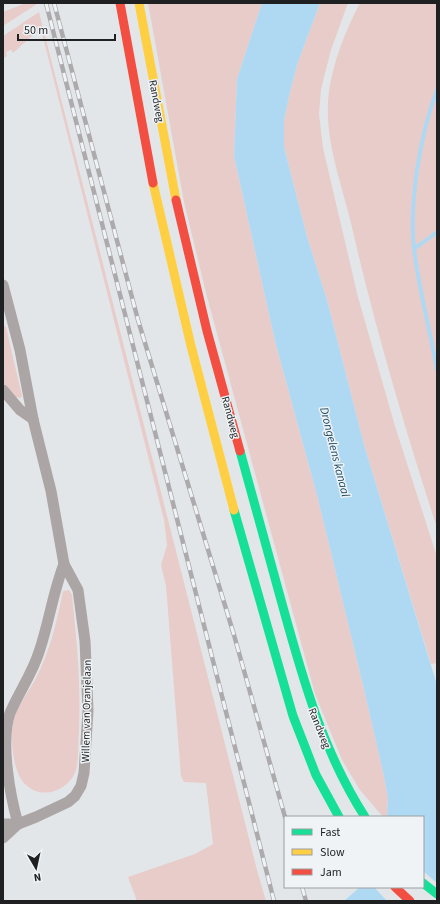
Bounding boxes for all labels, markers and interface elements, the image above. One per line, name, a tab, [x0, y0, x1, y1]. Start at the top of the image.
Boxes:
scale bar	[18, 16, 115, 42]
text: 50 m	[24, 22, 48, 39]
street label: Randweg	[145, 79, 168, 124]
street label: Randweg	[218, 395, 243, 440]
water label: Drongelens kanaal	[315, 405, 354, 499]
street label: Willem van Oranjelaan	[78, 659, 95, 763]
street label: Randweg	[305, 706, 335, 751]
legend	[284, 816, 424, 888]
text: Fast	[320, 824, 340, 841]
text: Slow	[320, 844, 345, 861]
north arrow	[16, 848, 56, 888]
text: Jam	[320, 864, 342, 881]
text: N	[33, 869, 42, 885]

